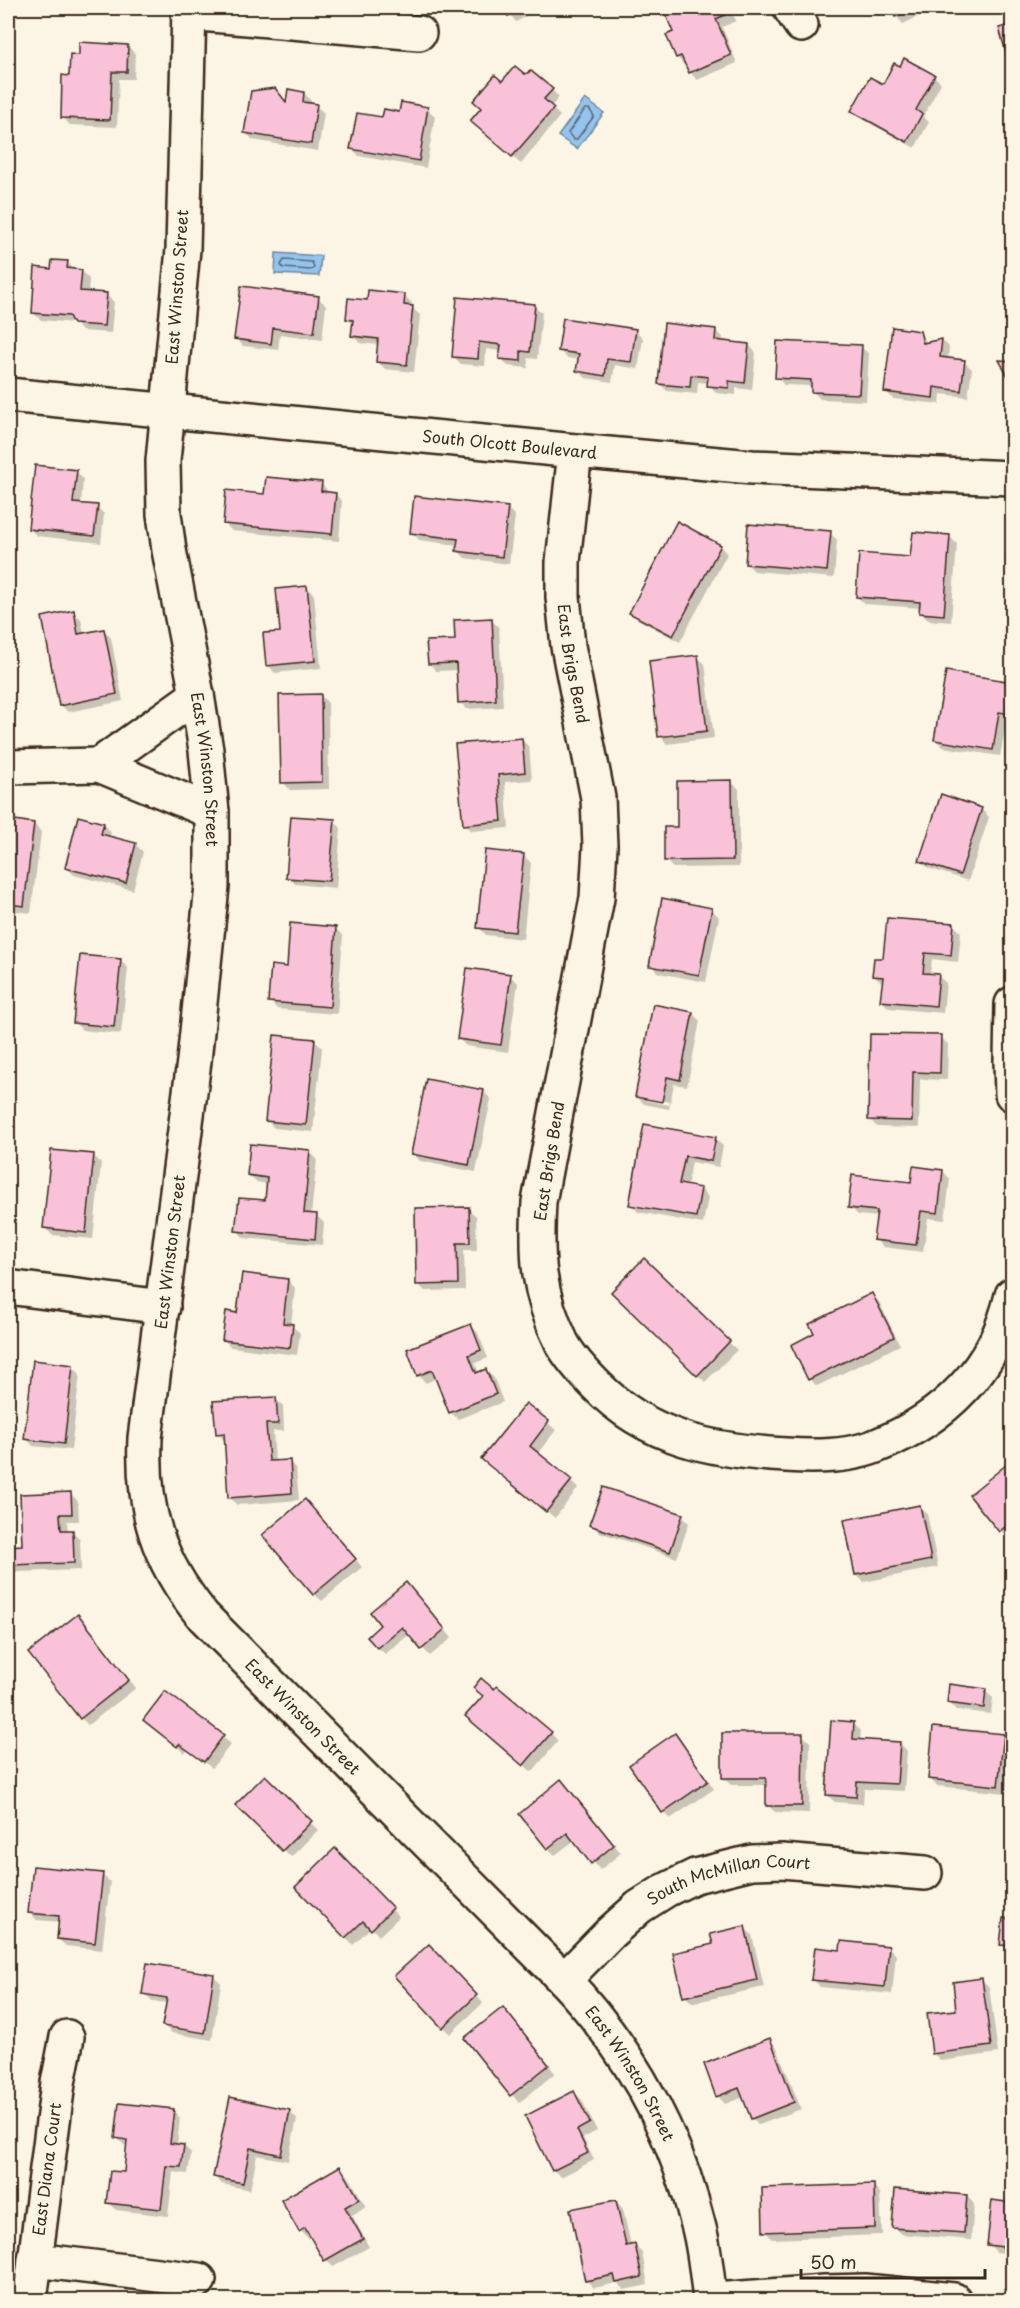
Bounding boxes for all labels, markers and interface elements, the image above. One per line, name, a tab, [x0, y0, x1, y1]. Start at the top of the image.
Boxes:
street label: East Winston Street	[159, 208, 193, 365]
street label: South Olcott Boulevard	[421, 423, 598, 464]
street label: East Brigs Bend	[553, 603, 596, 725]
street label: East Winston Street	[186, 690, 225, 847]
street label: East Brigs Bend	[527, 1099, 569, 1222]
street label: East Winston Street	[148, 1173, 190, 1330]
street label: East Winston Street	[240, 1652, 367, 1780]
street label: South McMillan Court	[642, 1848, 812, 1910]
street label: East Winston Street	[580, 2000, 682, 2145]
street label: East Diana Court	[25, 2101, 66, 2237]
scale bar	[801, 2242, 986, 2280]
text: 50 m	[810, 2248, 857, 2275]

